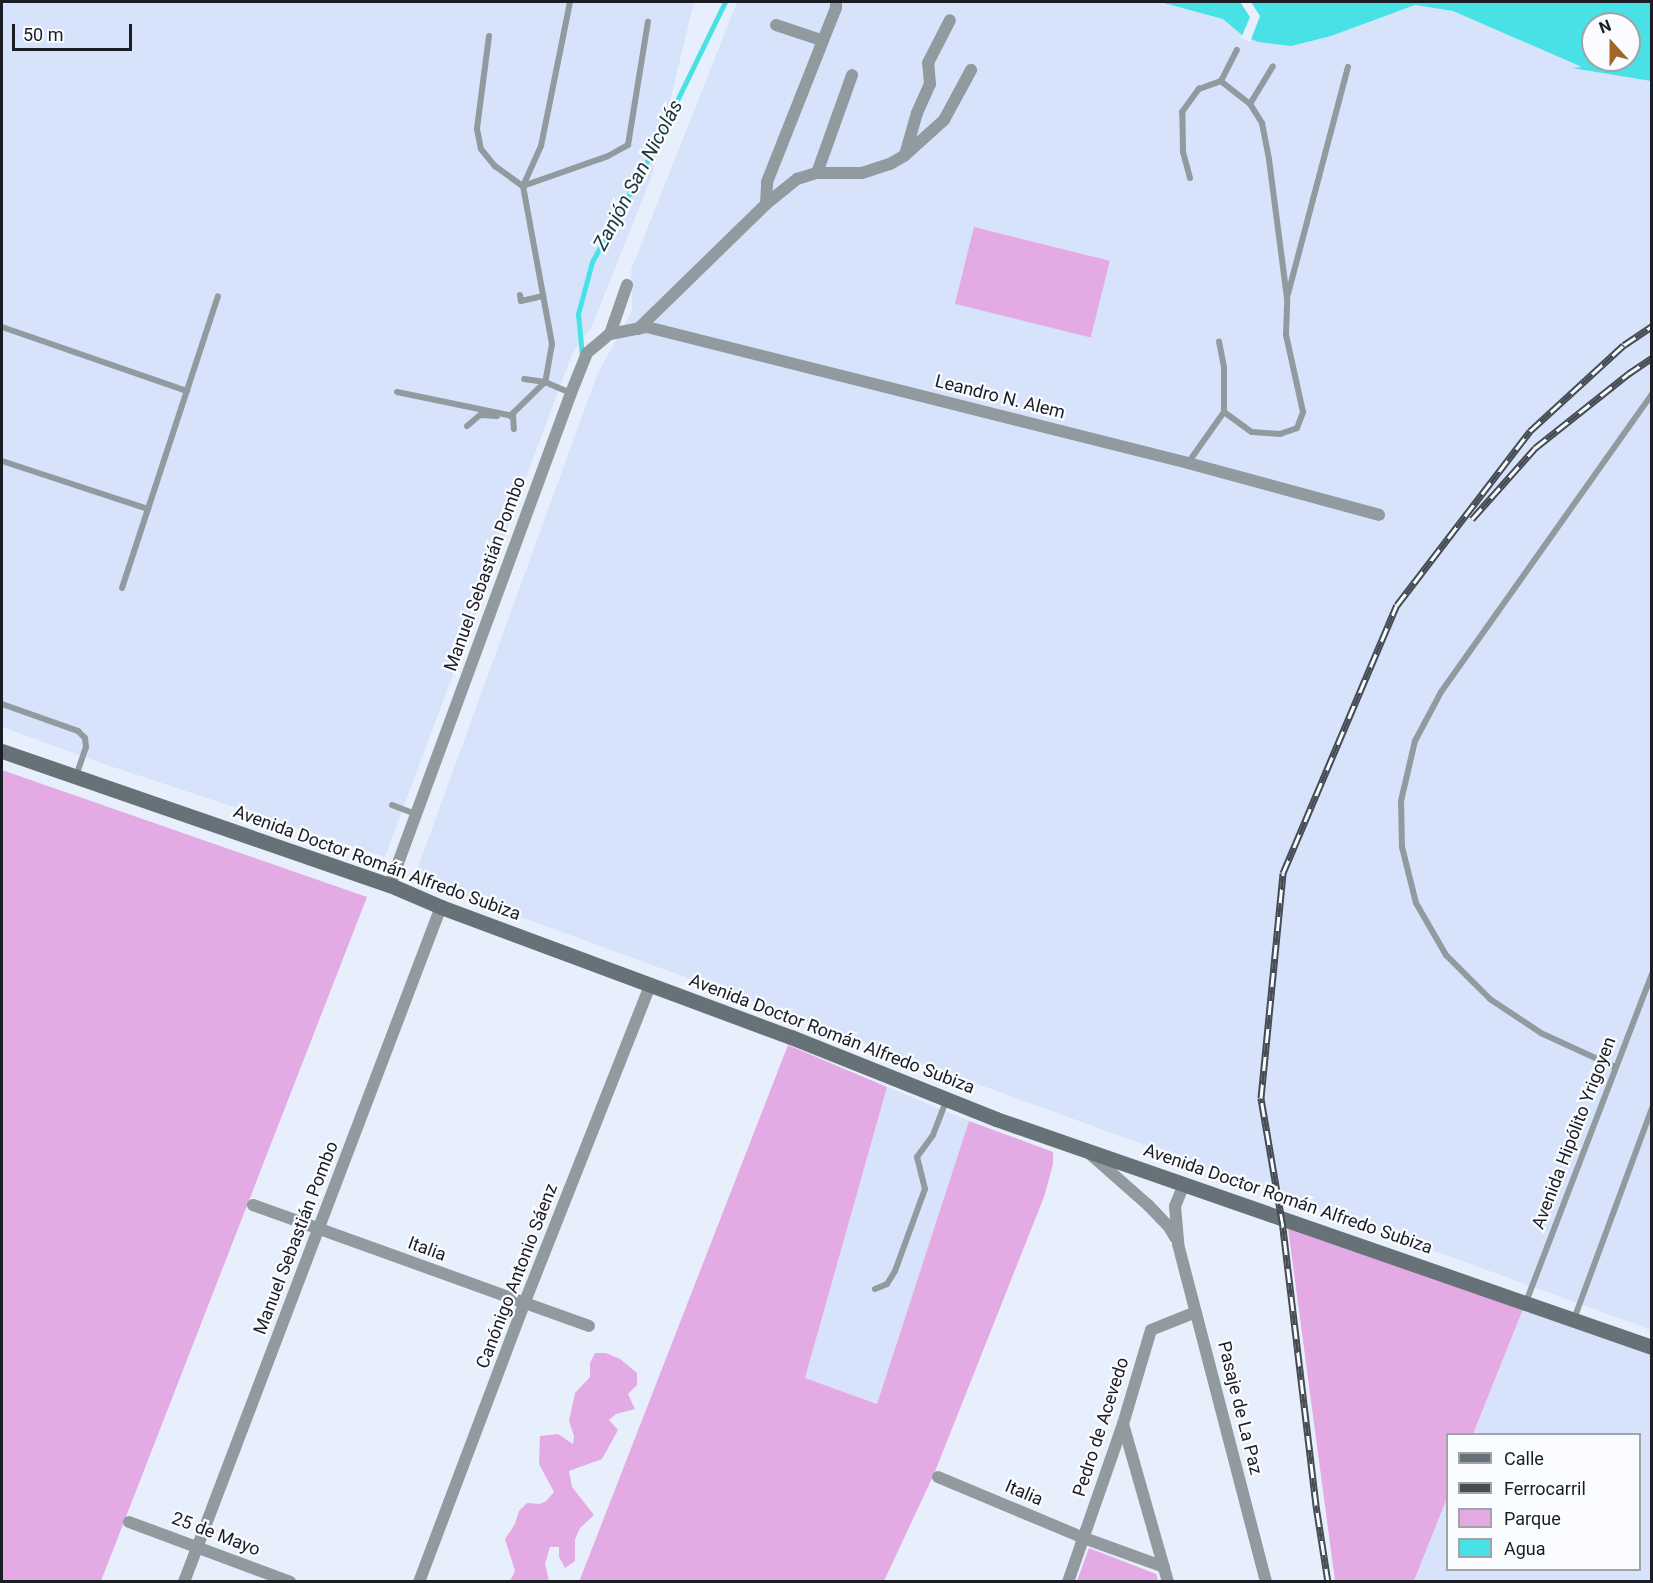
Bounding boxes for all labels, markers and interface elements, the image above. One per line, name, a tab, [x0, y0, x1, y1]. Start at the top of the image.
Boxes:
scale bar	[15, 12, 135, 50]
north arrow	[1581, 12, 1641, 72]
text: N	[1596, 16, 1614, 37]
text: 50 m	[23, 24, 63, 45]
water label: Zanjón San Nicolás	[588, 96, 688, 254]
street label: Leandro N. Alem	[933, 370, 1067, 424]
street label: Manuel Sebastián Pombo	[440, 474, 530, 674]
street label: Avenida Doctor Román Alfredo Subiza	[230, 801, 524, 925]
street label: Avenida Doctor Román Alfredo Subiza	[686, 969, 978, 1099]
street label: Avenida Hipólito Yrigoyen	[1527, 1034, 1621, 1232]
street label: Manuel Sebastián Pombo	[249, 1138, 343, 1338]
street label: Avenida Doctor Román Alfredo Subiza	[1141, 1139, 1435, 1259]
street label: Canónigo Antonio Sáenz	[472, 1180, 562, 1372]
street label: Italia	[405, 1232, 449, 1266]
street label: Pasaje de La Paz	[1213, 1339, 1267, 1477]
street label: Pedro de Acevedo	[1068, 1355, 1134, 1499]
legend	[1446, 1433, 1641, 1571]
text: Calle	[1504, 1448, 1544, 1469]
street label: Italia	[1002, 1475, 1046, 1511]
text: Ferrocarril	[1504, 1478, 1586, 1499]
street label: 25 de Mayo	[169, 1507, 263, 1561]
text: Parque	[1504, 1508, 1561, 1529]
text: Agua	[1504, 1538, 1546, 1559]

